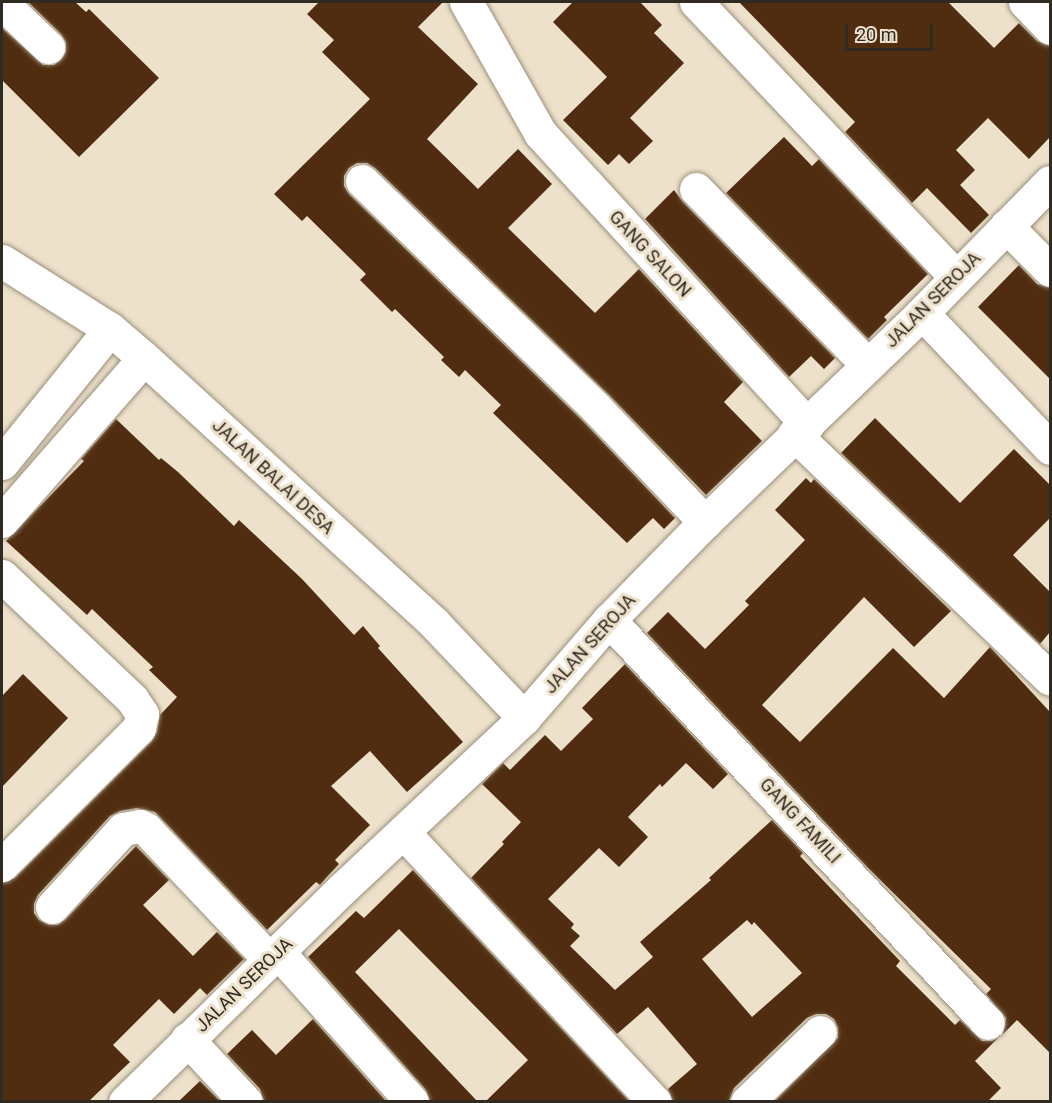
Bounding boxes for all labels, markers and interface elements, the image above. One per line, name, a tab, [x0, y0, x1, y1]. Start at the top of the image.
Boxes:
scale bar	[848, 12, 936, 50]
text: 20 m	[856, 24, 896, 45]
street label: GANG SALON	[604, 206, 696, 302]
street label: JALAN SEROJA	[881, 248, 985, 352]
street label: JALAN BALAI DESA	[208, 415, 338, 539]
street label: JALAN SEROJA	[540, 590, 640, 698]
street label: GANG FAMILI	[755, 774, 845, 868]
street label: JALAN SEROJA	[191, 933, 297, 1037]

